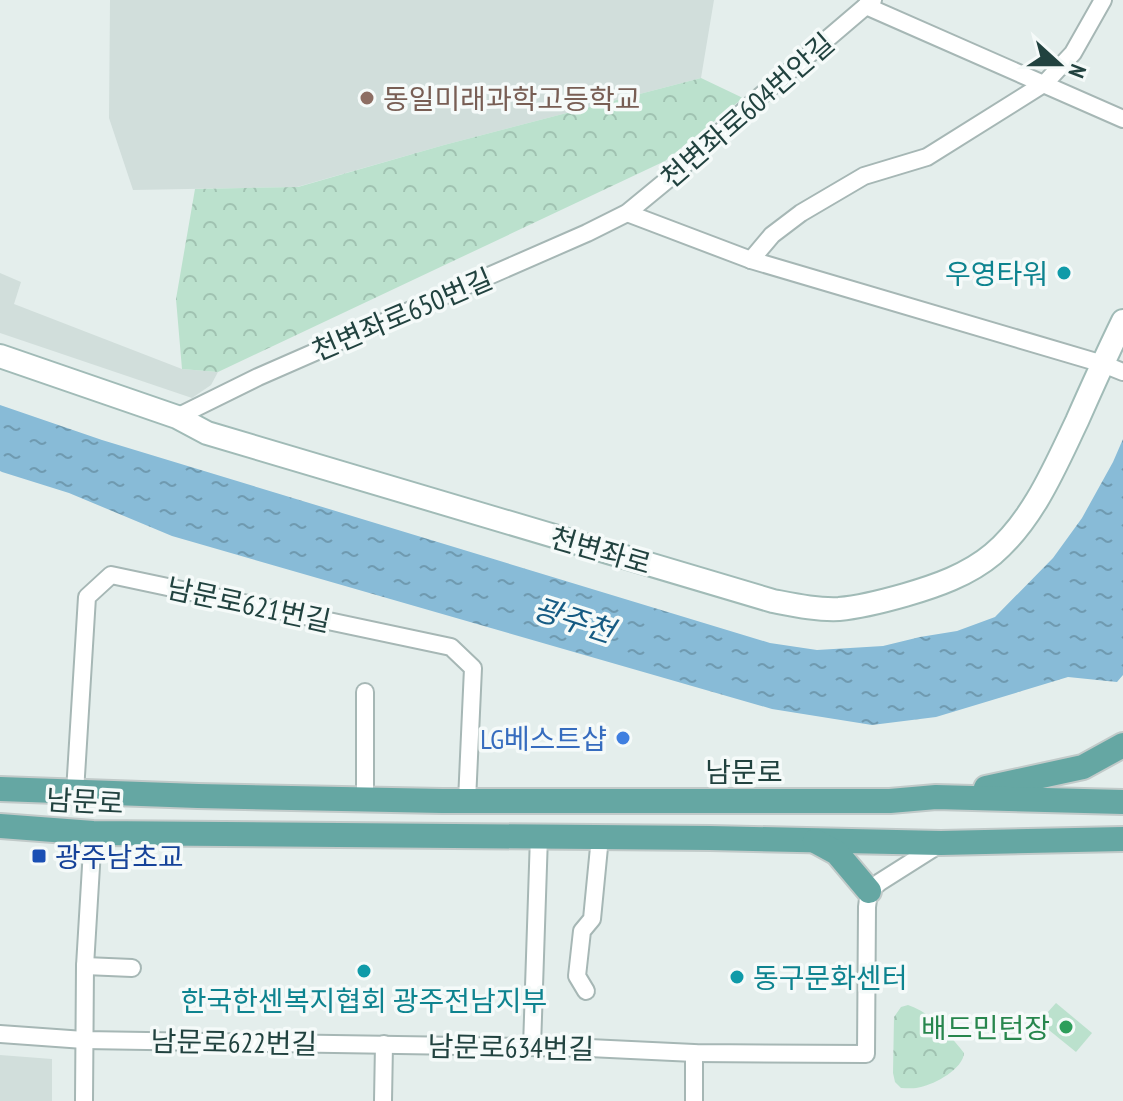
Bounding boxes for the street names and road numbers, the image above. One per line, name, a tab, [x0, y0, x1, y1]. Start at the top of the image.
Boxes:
street label: 천변좌로604번안길	[653, 24, 841, 196]
street label: 천변좌로650번길	[306, 259, 498, 369]
street label: 천변좌로	[546, 518, 656, 582]
street label: 남문로621번길	[164, 569, 334, 639]
street label: 남문로	[705, 753, 783, 790]
street label: 남문로	[45, 781, 125, 821]
street label: 남문로622번길	[150, 1022, 318, 1062]
street label: 남문로634번길	[427, 1027, 595, 1067]

